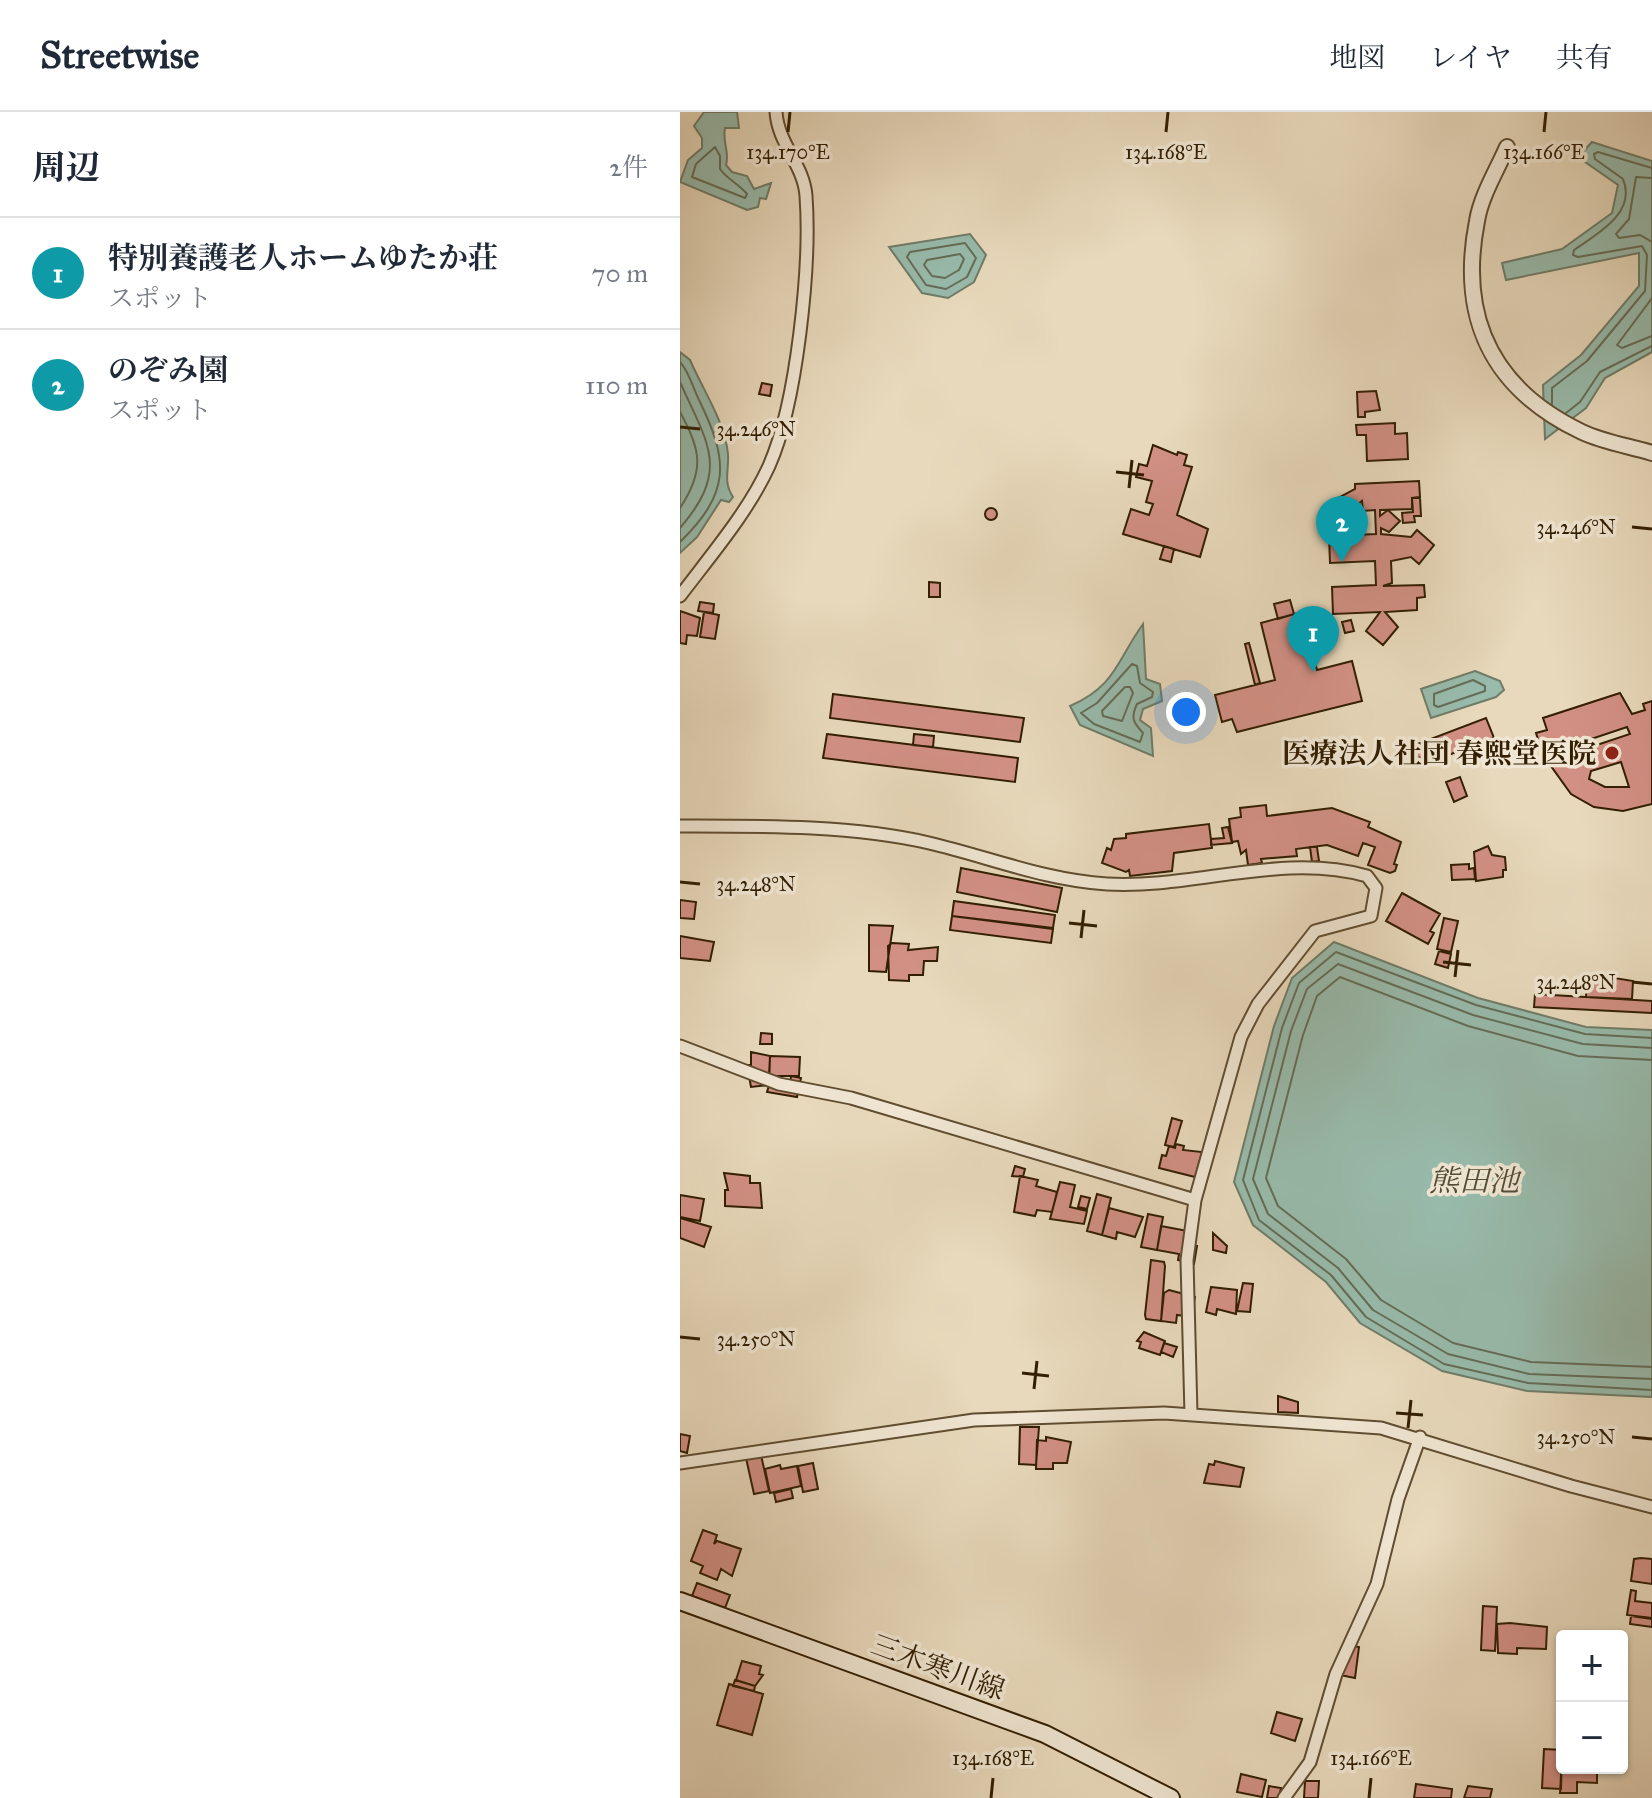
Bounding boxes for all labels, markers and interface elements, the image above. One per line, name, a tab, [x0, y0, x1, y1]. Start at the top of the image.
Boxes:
text: Streetwise	[40, 32, 199, 78]
text: 地図	[1329, 40, 1385, 75]
text: レイヤ	[1429, 40, 1512, 75]
text: 共有	[1556, 40, 1612, 75]
text: 134.170°E	[746, 140, 830, 164]
text: 134.168°E	[1125, 140, 1207, 164]
text: 134.166°E	[1503, 140, 1585, 164]
text: 周辺	[32, 147, 100, 188]
text: 2件	[609, 151, 648, 183]
text: 特別養護老人ホームゆたか荘	[108, 240, 498, 276]
text: 1	[53, 257, 63, 289]
text: 70 m	[592, 257, 648, 289]
text: スポット	[108, 282, 212, 314]
text: のぞみ園	[108, 352, 228, 388]
text: 2	[52, 369, 64, 401]
text: 110 m	[585, 369, 648, 401]
text: スポット	[108, 394, 212, 426]
text: 34.246°N	[716, 417, 796, 441]
pin: 2	[1316, 496, 1368, 562]
text: 34.246°N	[1536, 515, 1616, 539]
pin: 1	[1287, 606, 1339, 672]
your location	[1166, 692, 1206, 732]
place label: 医療法人社団 春熙堂医院	[1282, 736, 1596, 771]
marker: 医療法人社団 春熙堂医院	[1603, 744, 1621, 762]
text: 34.248°N	[716, 872, 796, 896]
text: 34.248°N	[1536, 970, 1616, 994]
water label: 熊田池	[1429, 1163, 1522, 1199]
text: 34.250°N	[717, 1327, 795, 1351]
text: 34.250°N	[1537, 1425, 1615, 1449]
street label: 三木寒川線	[866, 1627, 1010, 1707]
map controls	[1556, 1630, 1628, 1774]
button: +	[1556, 1630, 1628, 1702]
button: −	[1556, 1702, 1628, 1774]
text: 134.168°E	[952, 1746, 1034, 1770]
text: 134.166°E	[1330, 1746, 1412, 1770]

